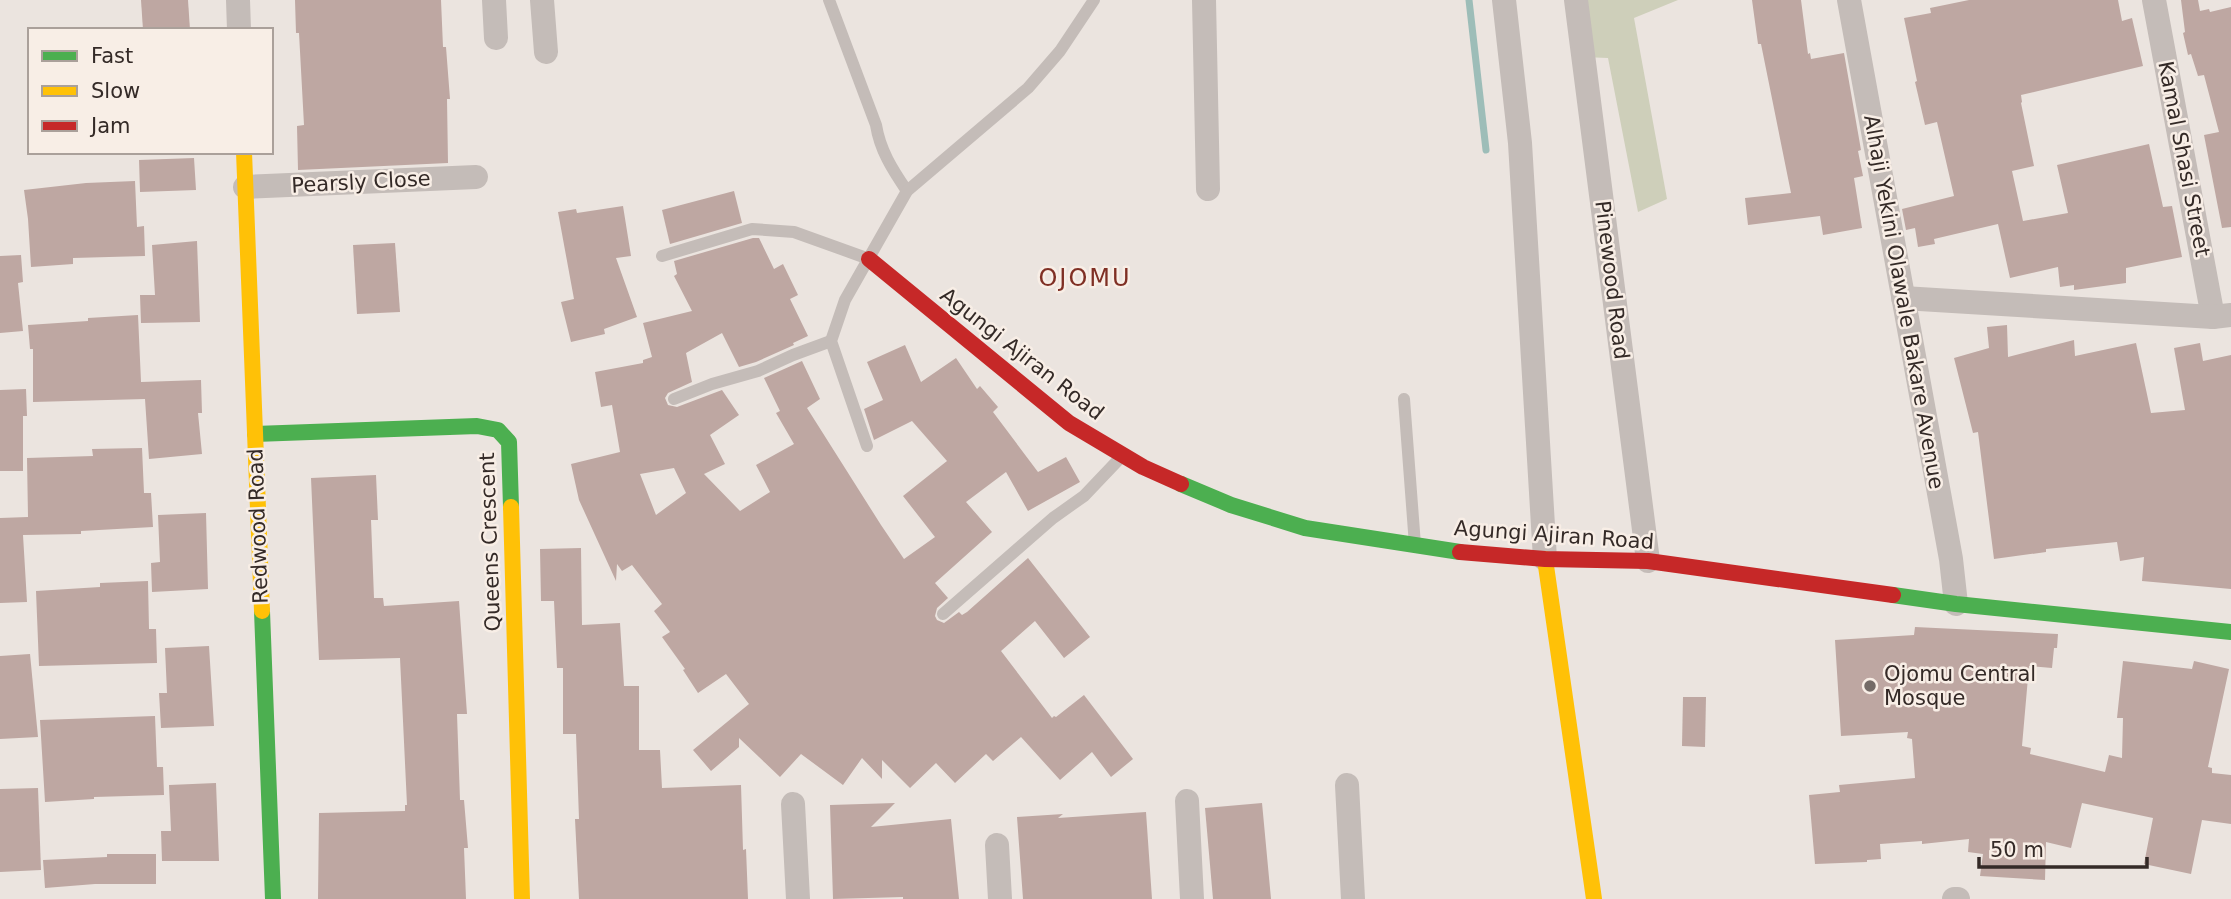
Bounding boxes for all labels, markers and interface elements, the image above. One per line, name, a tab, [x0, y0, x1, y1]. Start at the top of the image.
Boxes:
legend	[28, 28, 273, 154]
text: Fast	[91, 44, 133, 68]
street label: Kamal Shasi Street	[2153, 59, 2215, 259]
text: Slow	[91, 79, 140, 103]
street label: Alhaji Yekini Olawale Bakare Avenue	[1859, 113, 1949, 491]
text: Jam	[89, 114, 131, 138]
street label: Pearsly Close	[291, 166, 431, 198]
street label: Pinewood Road	[1590, 199, 1634, 361]
district label: OJOMU	[1038, 264, 1132, 292]
street label: Agungi Ajiran Road	[936, 283, 1108, 425]
street label: Redwood Road	[243, 448, 273, 604]
street label: Queens Crescent	[475, 452, 505, 632]
street label: Agungi Ajiran Road	[1453, 516, 1655, 554]
place label: Ojomu Central Mosque	[1884, 662, 2036, 710]
marker: Ojomu Central Mosque	[1862, 678, 1878, 694]
scale bar	[1979, 825, 2147, 869]
text: 50 m	[1990, 838, 2044, 862]

